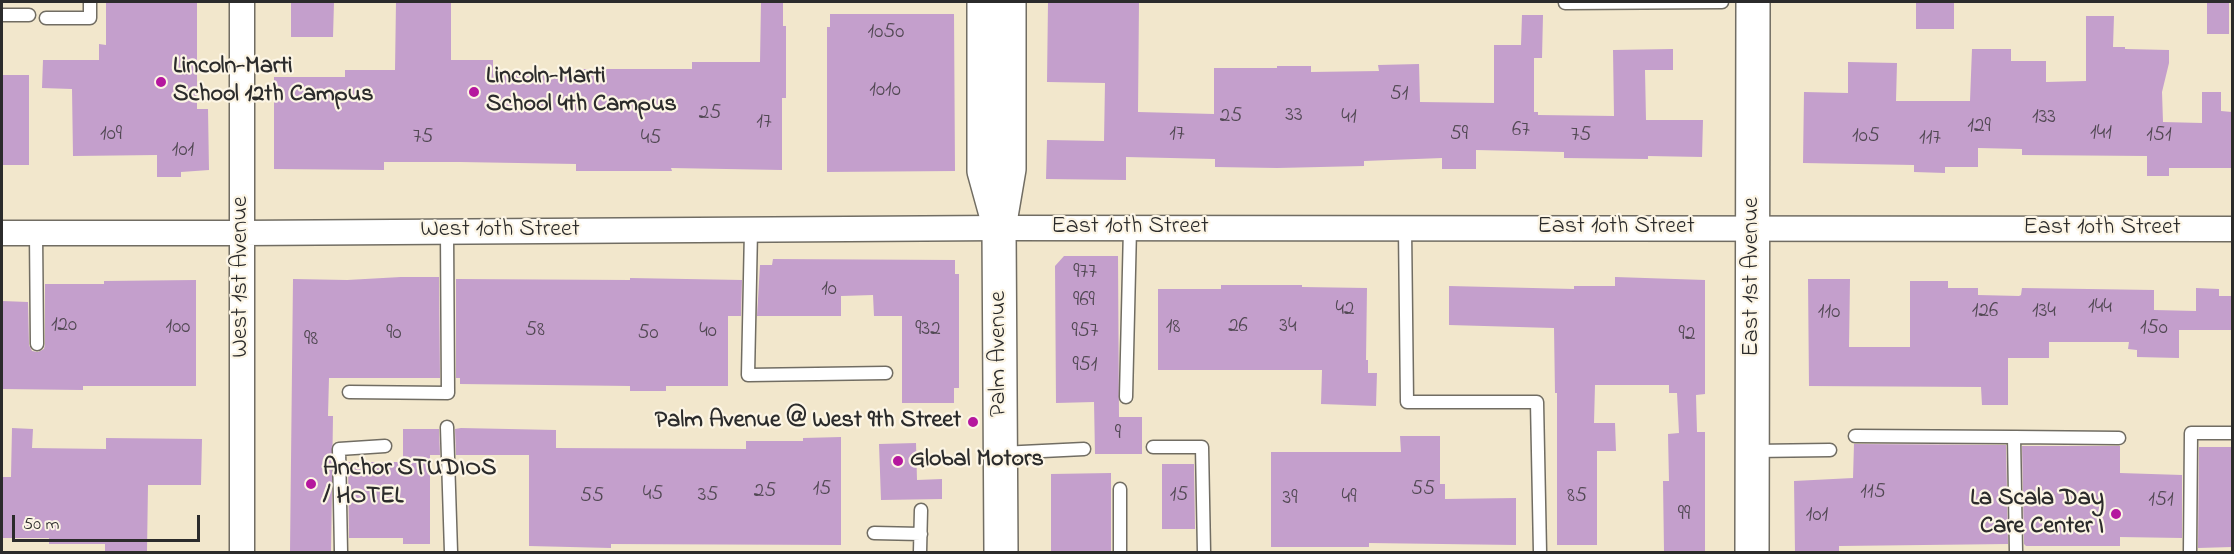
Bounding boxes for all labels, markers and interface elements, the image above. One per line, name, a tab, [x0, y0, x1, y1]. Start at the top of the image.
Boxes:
house number: 1050	[868, 21, 904, 47]
place label: Lincoln-Marti School 12th Campus	[173, 54, 373, 110]
place label: Lincoln-Marti School 4th Campus	[486, 64, 677, 120]
marker: Lincoln-Marti School 12th Campus	[154, 75, 168, 89]
house number: 1010	[869, 79, 901, 105]
house number: 51	[1390, 83, 1408, 109]
marker: Lincoln-Marti School 4th Campus	[467, 85, 481, 99]
house number: 25	[699, 102, 721, 128]
house number: 33	[1285, 104, 1303, 130]
house number: 25	[1220, 105, 1242, 131]
house number: 41	[1341, 106, 1357, 132]
house number: 133	[2032, 106, 2056, 132]
house number: 17	[756, 111, 772, 137]
house number: 129	[1967, 115, 1991, 141]
house number: 67	[1512, 119, 1530, 145]
house number: 141	[2090, 122, 2112, 148]
house number: 109	[100, 123, 122, 149]
house number: 17	[1169, 123, 1185, 149]
house number: 59	[1450, 123, 1468, 149]
house number: 75	[1571, 124, 1591, 150]
house number: 151	[2146, 124, 2172, 150]
house number: 105	[1852, 125, 1880, 151]
house number: 75	[413, 126, 433, 152]
house number: 45	[641, 127, 661, 153]
house number: 117	[1919, 127, 1941, 153]
house number: 101	[172, 139, 194, 165]
street label: West 1st Avenue	[228, 196, 256, 358]
street label: East 1st Avenue	[1739, 197, 1767, 357]
street label: East 10th Street	[1051, 214, 1209, 242]
street label: East 10th Street	[1537, 214, 1695, 242]
street label: East 10th Street	[2023, 215, 2181, 243]
street label: West 10th Street	[420, 217, 580, 245]
house number: 977	[1073, 261, 1097, 287]
house number: 10	[821, 278, 837, 304]
house number: 969	[1073, 289, 1095, 315]
street label: Palm Avenue	[986, 291, 1014, 417]
house number: 144	[2088, 296, 2112, 322]
house number: 42	[1335, 298, 1355, 324]
house number: 126	[1972, 300, 1998, 326]
house number: 134	[2032, 300, 2056, 326]
house number: 110	[1818, 301, 1840, 327]
house number: 120	[51, 314, 77, 340]
house number: 26	[1228, 315, 1248, 341]
house number: 34	[1279, 315, 1297, 341]
house number: 100	[166, 316, 190, 342]
house number: 18	[1166, 316, 1180, 342]
house number: 150	[2140, 317, 2168, 343]
house number: 932	[915, 318, 941, 344]
house number: 58	[525, 319, 545, 345]
house number: 40	[699, 320, 717, 346]
house number: 957	[1072, 320, 1098, 346]
house number: 90	[386, 322, 402, 348]
house number: 50	[637, 322, 659, 348]
house number: 92	[1679, 323, 1695, 349]
house number: 98	[304, 328, 318, 354]
house number: 951	[1072, 354, 1098, 380]
place label: Palm Avenue @ West 9th Street	[655, 408, 961, 436]
marker: Palm Avenue @ West 9th Street	[966, 415, 980, 429]
house number: 9	[1115, 422, 1121, 448]
place label: Global Motors	[910, 447, 1044, 475]
marker: Global Motors	[891, 454, 905, 468]
place label: Anchor STUDIOS / HOTEL	[323, 456, 496, 512]
marker: Anchor STUDIOS / HOTEL	[304, 477, 318, 491]
house number: 15	[813, 478, 831, 504]
house number: 55	[1411, 478, 1435, 504]
house number: 25	[754, 480, 776, 506]
house number: 115	[1860, 481, 1886, 507]
house number: 45	[643, 483, 663, 509]
house number: 35	[698, 484, 718, 510]
house number: 15	[1170, 484, 1188, 510]
house number: 55	[580, 485, 604, 511]
house number: 85	[1567, 485, 1587, 511]
house number: 49	[1342, 486, 1356, 512]
place label: La Scala Day Care Center I	[1970, 486, 2104, 542]
house number: 39	[1283, 487, 1297, 513]
house number: 151	[2148, 489, 2174, 515]
scale bar	[15, 503, 202, 541]
house number: 99	[1678, 503, 1690, 529]
house number: 101	[1806, 504, 1828, 530]
marker: La Scala Day Care Center I	[2109, 507, 2123, 521]
text: 50 m	[23, 512, 60, 538]

